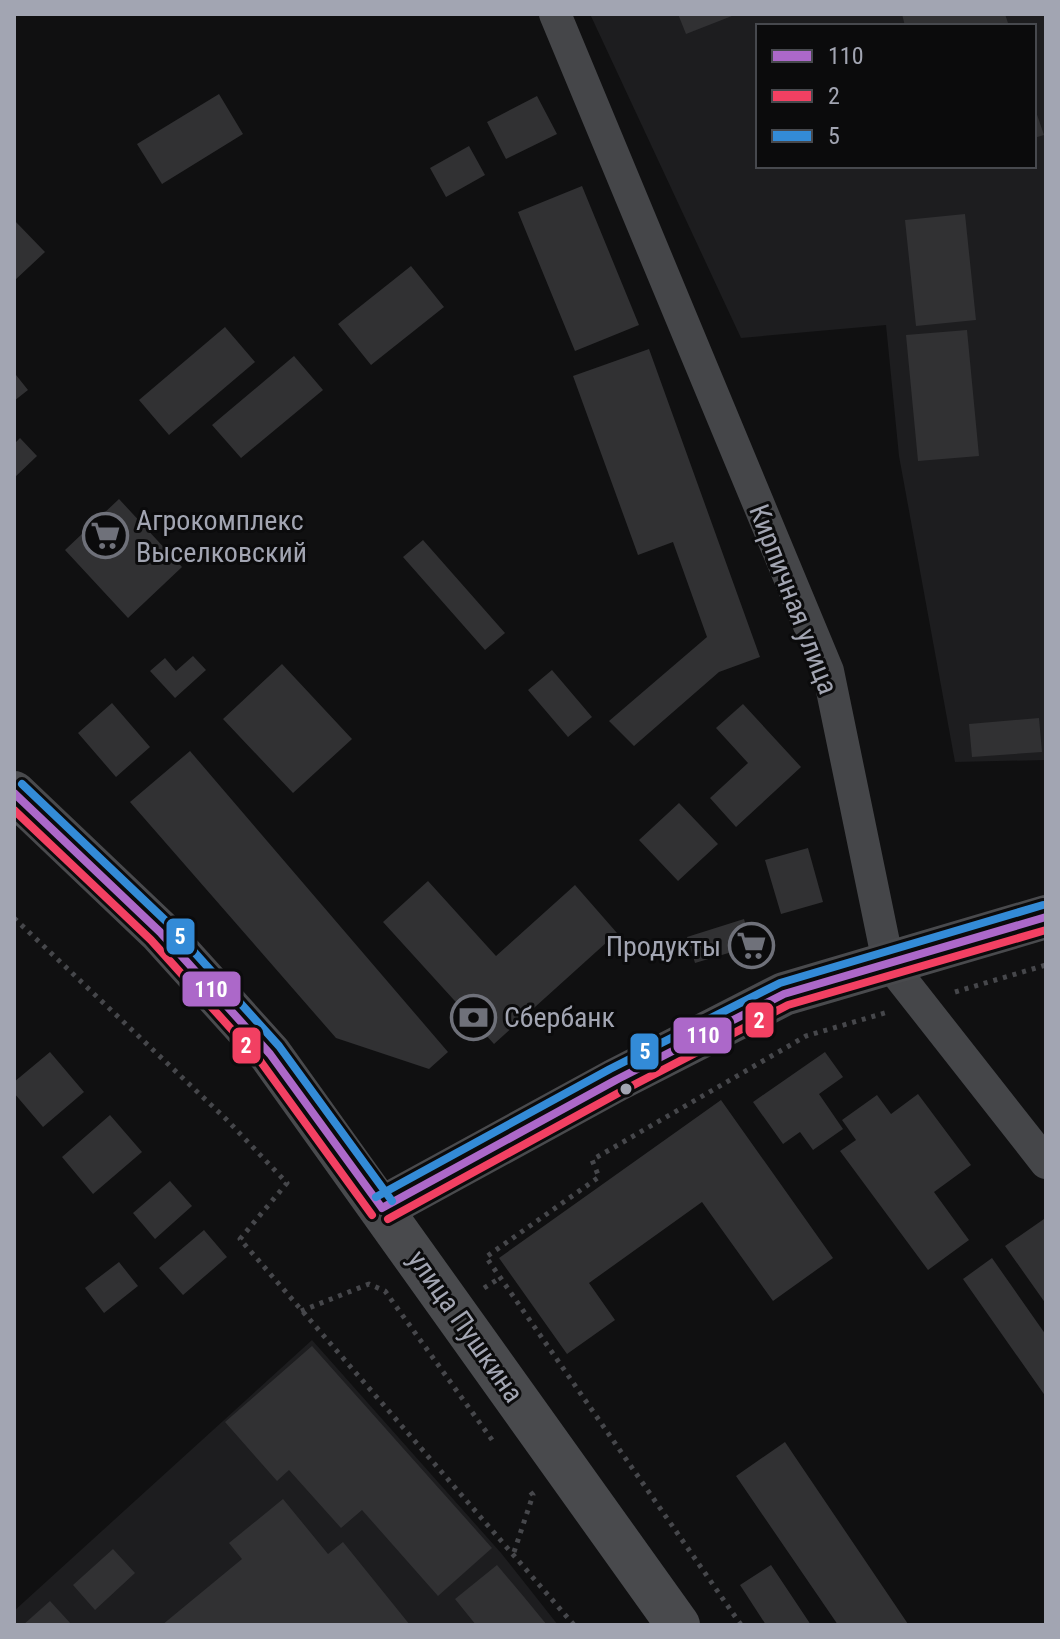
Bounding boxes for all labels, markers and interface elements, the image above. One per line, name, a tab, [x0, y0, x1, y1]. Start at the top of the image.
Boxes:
legend	[756, 24, 1036, 168]
text: 110	[828, 42, 864, 70]
text: 2	[828, 82, 840, 110]
text: 5	[828, 122, 840, 150]
street label: Кирпичная улица	[742, 500, 845, 699]
place label: Агрокомплекс Выселковский	[136, 504, 307, 569]
supermarket icon: Агрокомплекс Выселковский	[81, 512, 129, 560]
line badge: 5	[165, 917, 196, 956]
supermarket icon: Продукты	[728, 922, 776, 970]
text: 5	[174, 924, 186, 949]
place label: Продукты	[606, 930, 721, 963]
line badge: 110	[181, 970, 242, 1008]
text: 110	[194, 977, 228, 1002]
bank icon: Сбербанк	[449, 993, 497, 1041]
place label: Сбербанк	[504, 1001, 615, 1034]
line badge: 2	[744, 1001, 775, 1039]
text: 2	[753, 1008, 765, 1033]
line badge: 110	[672, 1016, 733, 1055]
text: 110	[686, 1023, 720, 1048]
line badge: 2	[231, 1026, 262, 1065]
line badge: 5	[629, 1032, 660, 1071]
text: 2	[240, 1033, 252, 1058]
text: 5	[639, 1039, 651, 1064]
unlabelled marker	[618, 1081, 634, 1097]
street label: улица Пушкина	[401, 1244, 530, 1409]

